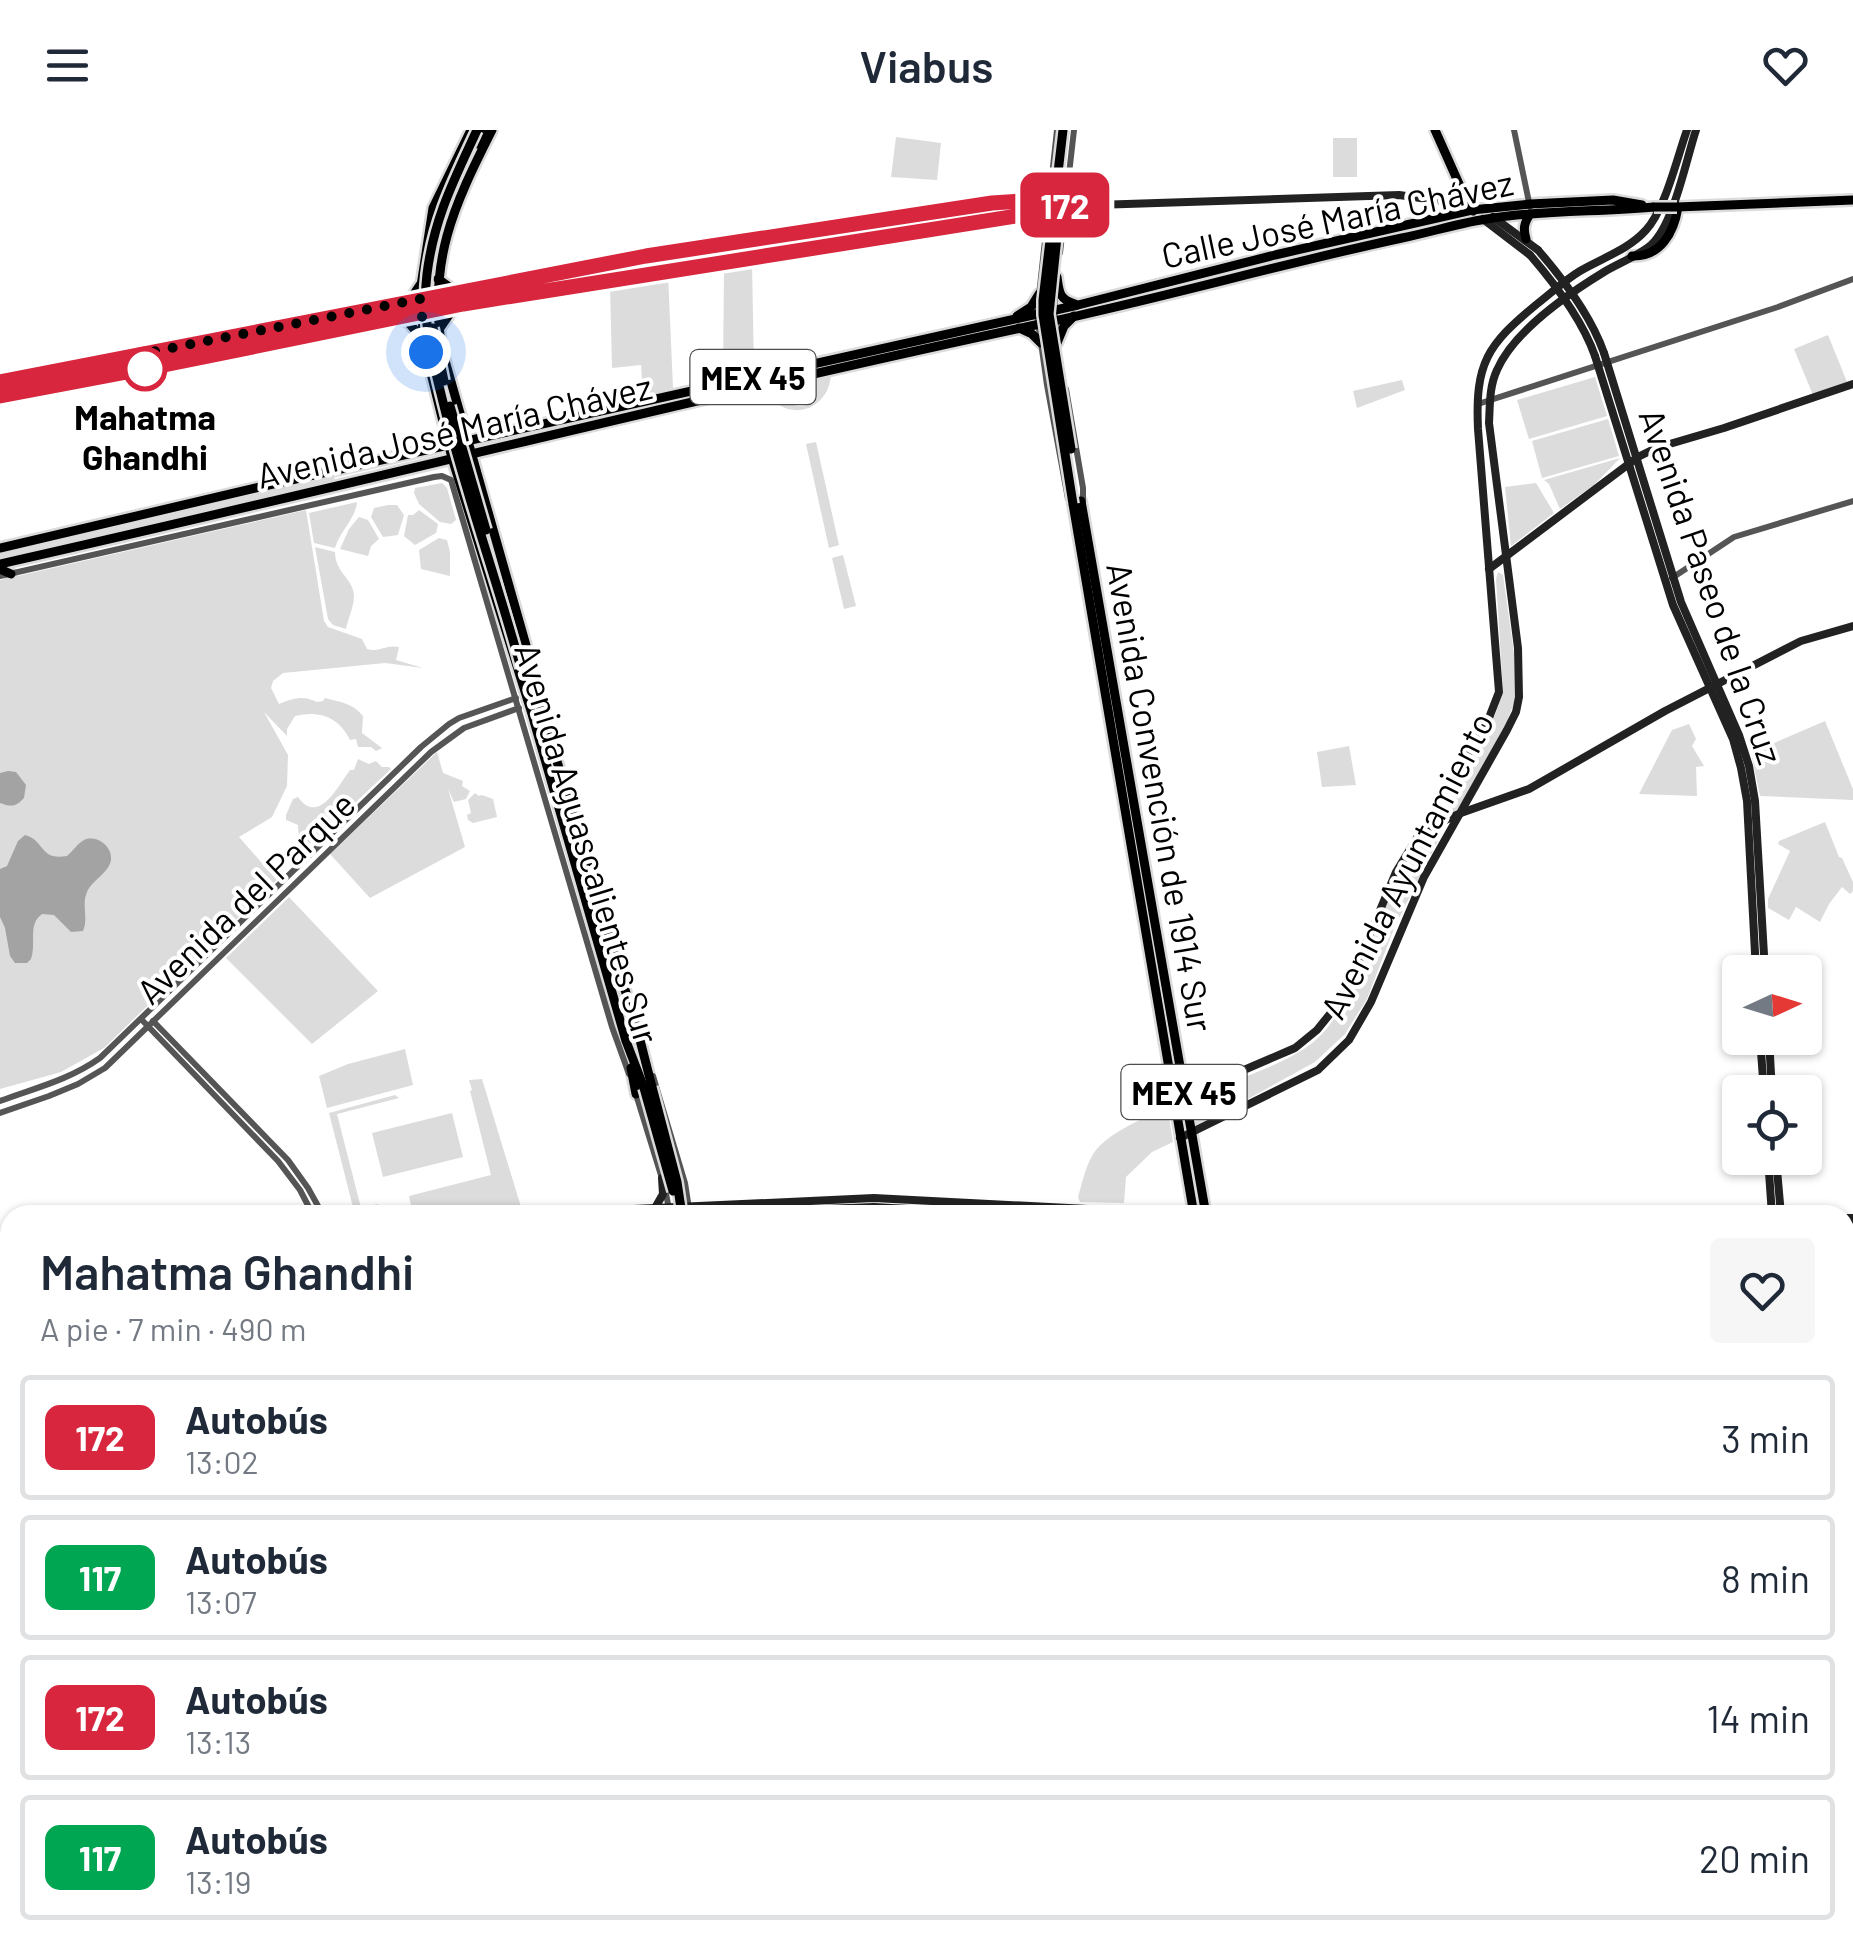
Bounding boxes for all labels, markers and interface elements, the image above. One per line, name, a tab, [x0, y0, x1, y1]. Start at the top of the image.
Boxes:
icon: menu	[40, 38, 95, 93]
text: Viabus	[859, 38, 994, 92]
icon: heart	[1758, 38, 1813, 93]
street label: Calle José María Chávez	[1157, 160, 1517, 276]
line badge: 172	[1008, 172, 1122, 238]
text: 172	[1040, 184, 1090, 226]
your location	[401, 327, 451, 377]
marker: Mahatma Ghandhi	[124, 348, 166, 390]
road number: MEX 45	[690, 350, 816, 404]
street label: Avenida José María Chávez	[252, 364, 656, 496]
place label: Mahatma Ghandhi	[74, 395, 216, 477]
street label: Avenida Paseo de la Cruz	[1631, 403, 1793, 769]
street label: Avenida Convención de 1914 Sur	[1099, 559, 1223, 1035]
street label: Avenida Aguascalientes Sur	[507, 638, 669, 1048]
street label: Avenida Ayuntamiento	[1311, 705, 1501, 1025]
street label: Avenida del Parque	[127, 782, 363, 1012]
north arrow	[1722, 955, 1822, 1055]
map controls	[1722, 955, 1822, 1175]
road number: MEX 45	[1122, 1065, 1246, 1119]
button: locate	[1722, 1075, 1822, 1175]
button: heart	[1710, 1238, 1815, 1343]
text: Mahatma Ghandhi	[40, 1242, 414, 1300]
text: A pie · 7 min · 490 m	[40, 1309, 306, 1347]
text: Autobús	[185, 1396, 328, 1442]
text: 3 min	[1721, 1415, 1810, 1461]
text: 172	[75, 1416, 125, 1458]
text: 13:02	[185, 1442, 259, 1480]
text: Autobús	[185, 1536, 328, 1582]
text: 8 min	[1721, 1555, 1810, 1601]
text: 117	[79, 1556, 121, 1598]
text: 13:07	[185, 1582, 257, 1620]
text: Autobús	[185, 1676, 328, 1722]
text: 14 min	[1707, 1695, 1810, 1741]
text: 172	[75, 1696, 125, 1738]
text: 13:13	[185, 1722, 251, 1760]
text: Autobús	[185, 1816, 328, 1862]
text: 20 min	[1699, 1835, 1810, 1881]
text: 117	[79, 1836, 121, 1878]
text: 13:19	[185, 1862, 251, 1900]

